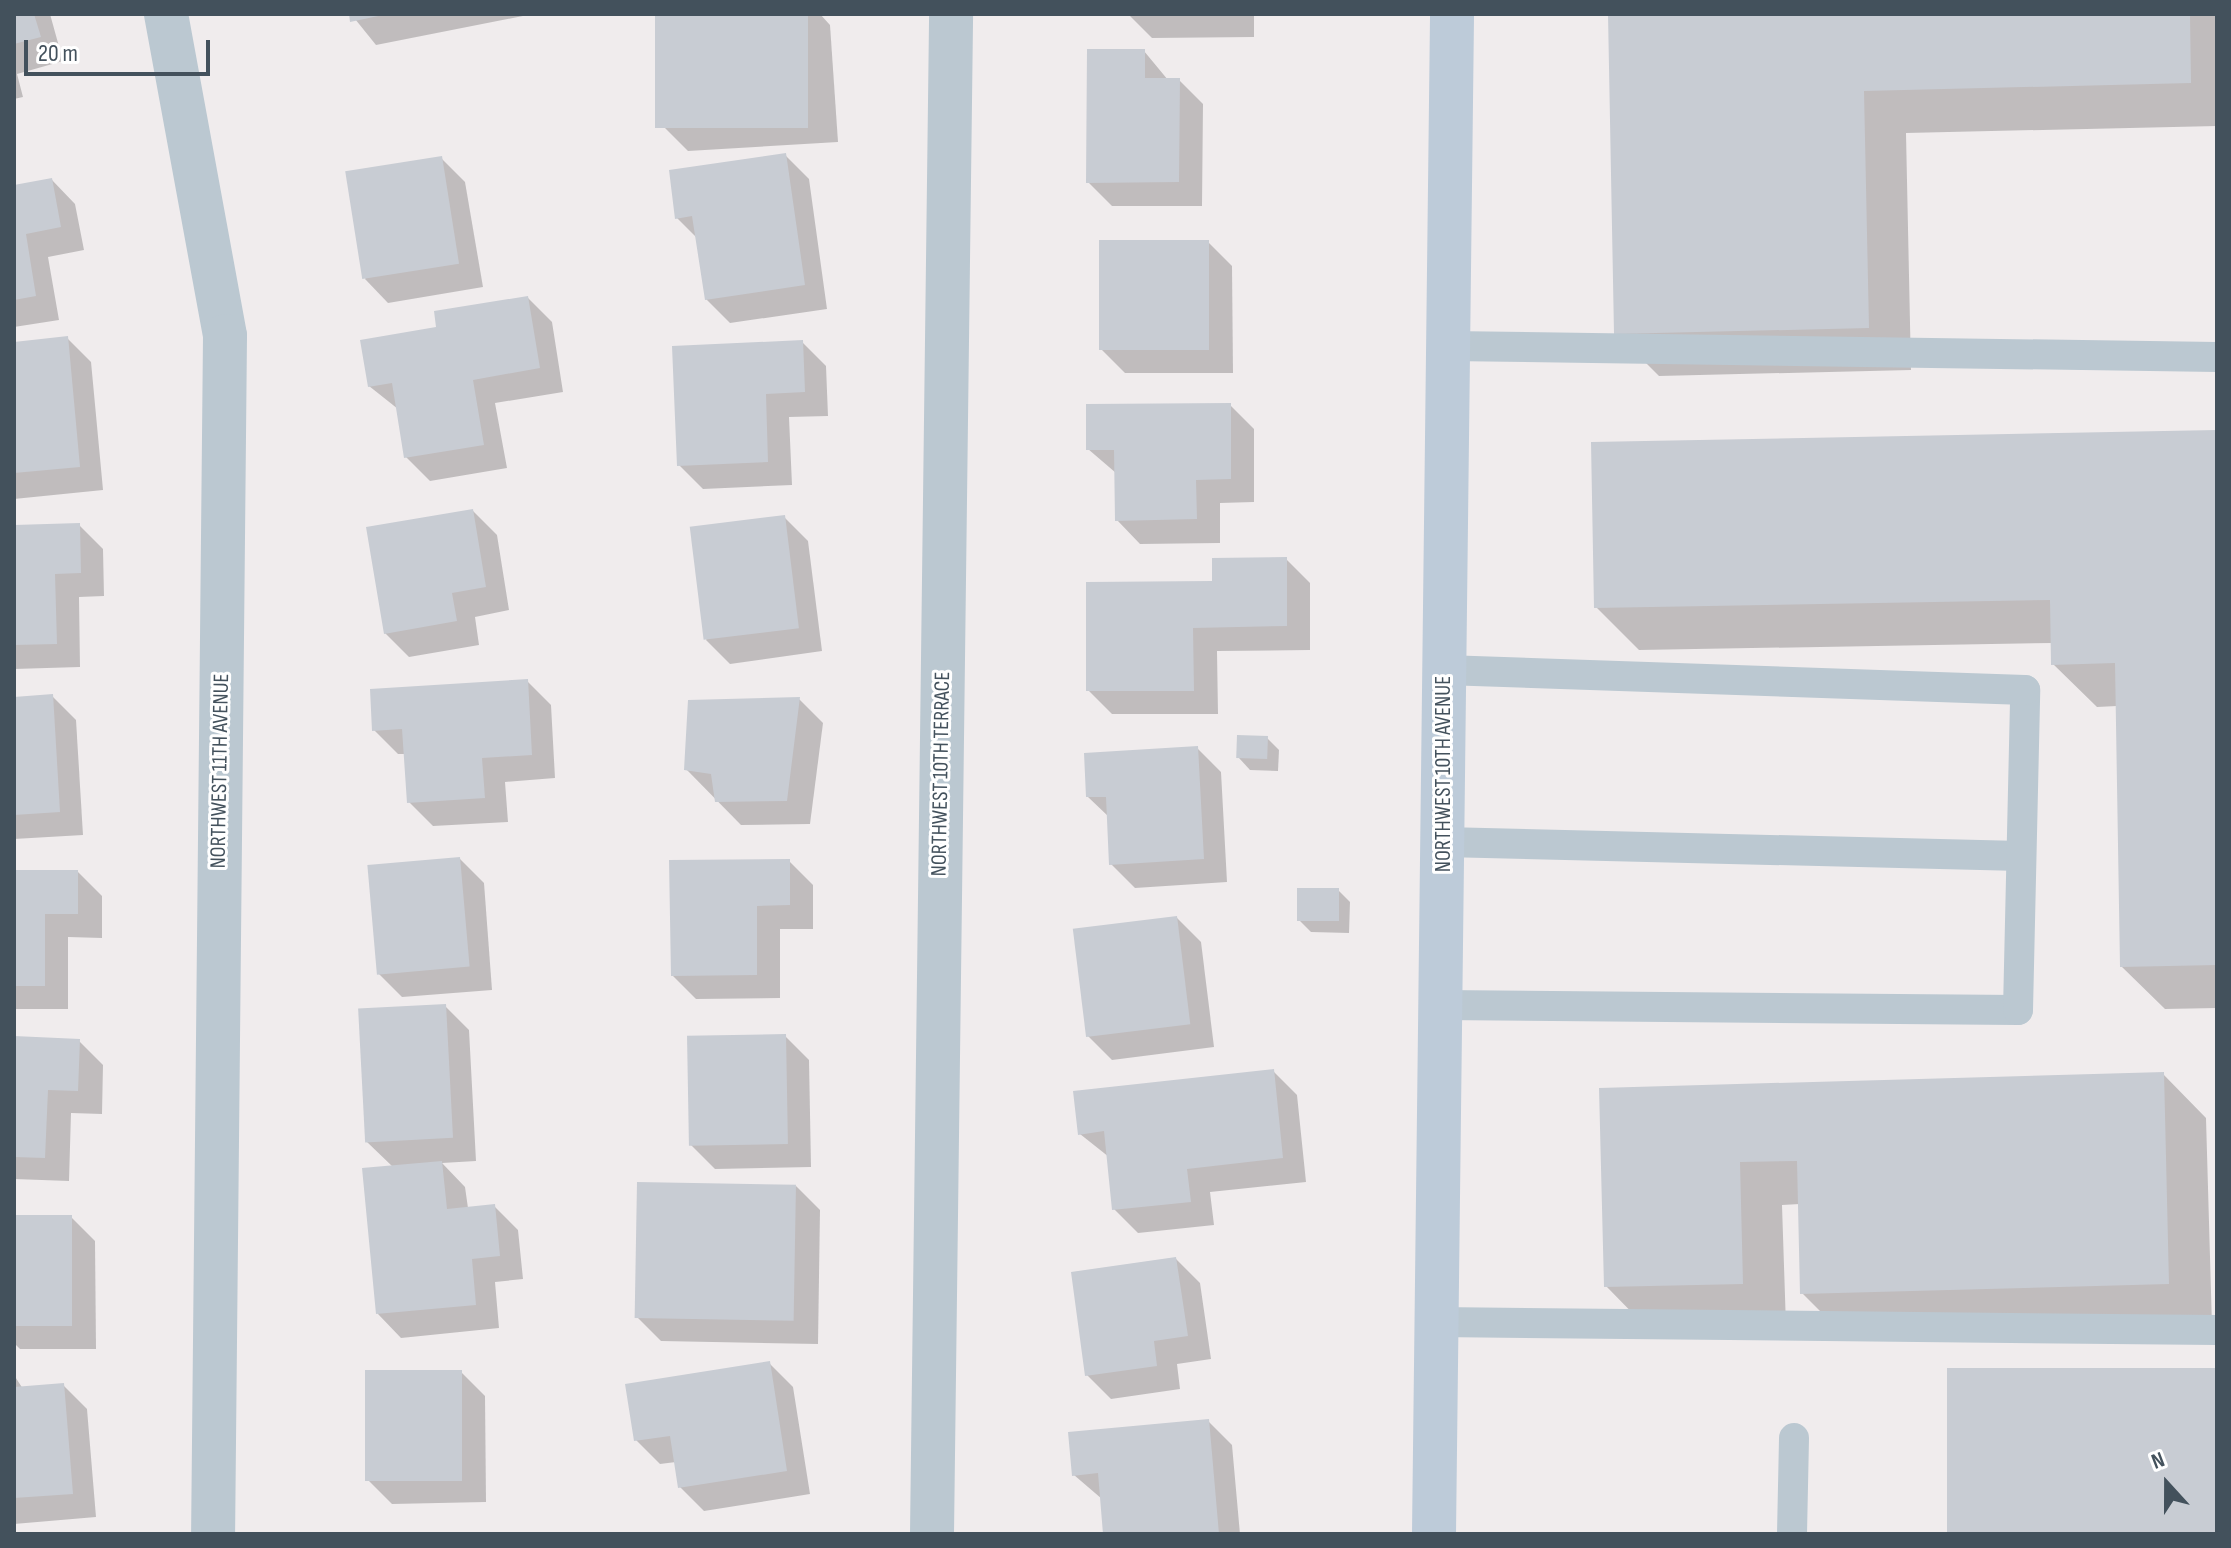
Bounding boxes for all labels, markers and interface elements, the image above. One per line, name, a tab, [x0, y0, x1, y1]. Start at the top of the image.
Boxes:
scale bar	[28, 24, 214, 74]
text: 20 m	[38, 39, 78, 68]
street label: NORTHWEST 10TH TERRACE	[926, 671, 956, 877]
street label: NORTHWEST 11TH AVENUE	[205, 673, 235, 869]
street label: NORTHWEST 10TH AVENUE	[1431, 676, 1457, 872]
north arrow	[2127, 1444, 2207, 1524]
text: N	[2148, 1446, 2169, 1476]

